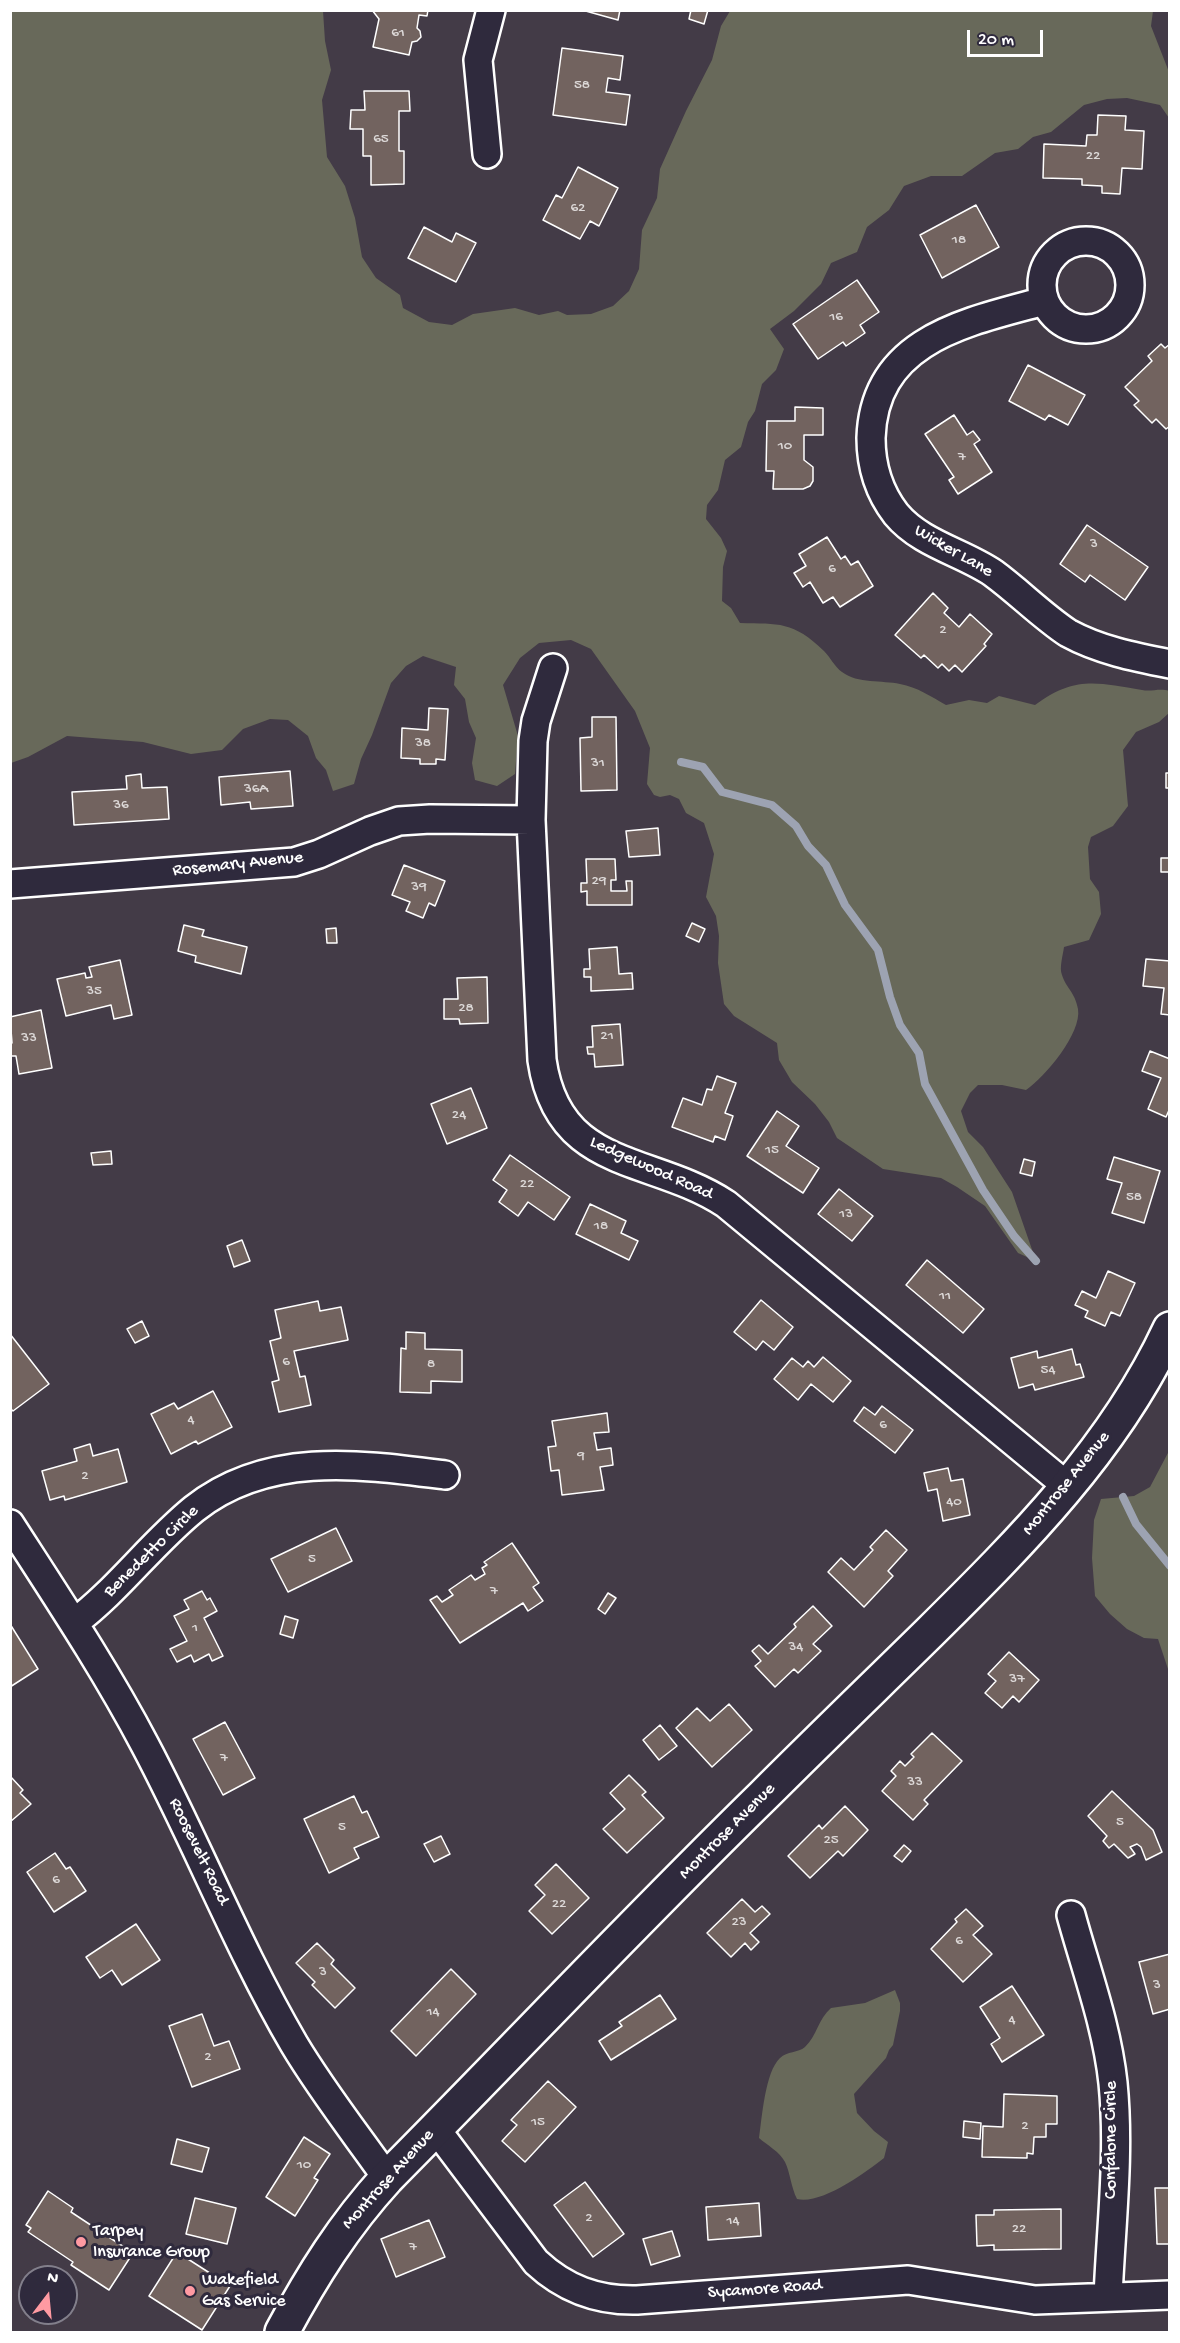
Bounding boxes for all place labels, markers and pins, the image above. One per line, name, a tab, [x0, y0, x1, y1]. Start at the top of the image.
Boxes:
place label: Tarpey Insurance Group	[93, 2221, 210, 2264]
marker: Tarpey Insurance Group	[74, 2235, 88, 2249]
place label: Wakefield Gas Service	[202, 2270, 285, 2312]
marker: Wakefield Gas Service	[183, 2284, 197, 2298]

